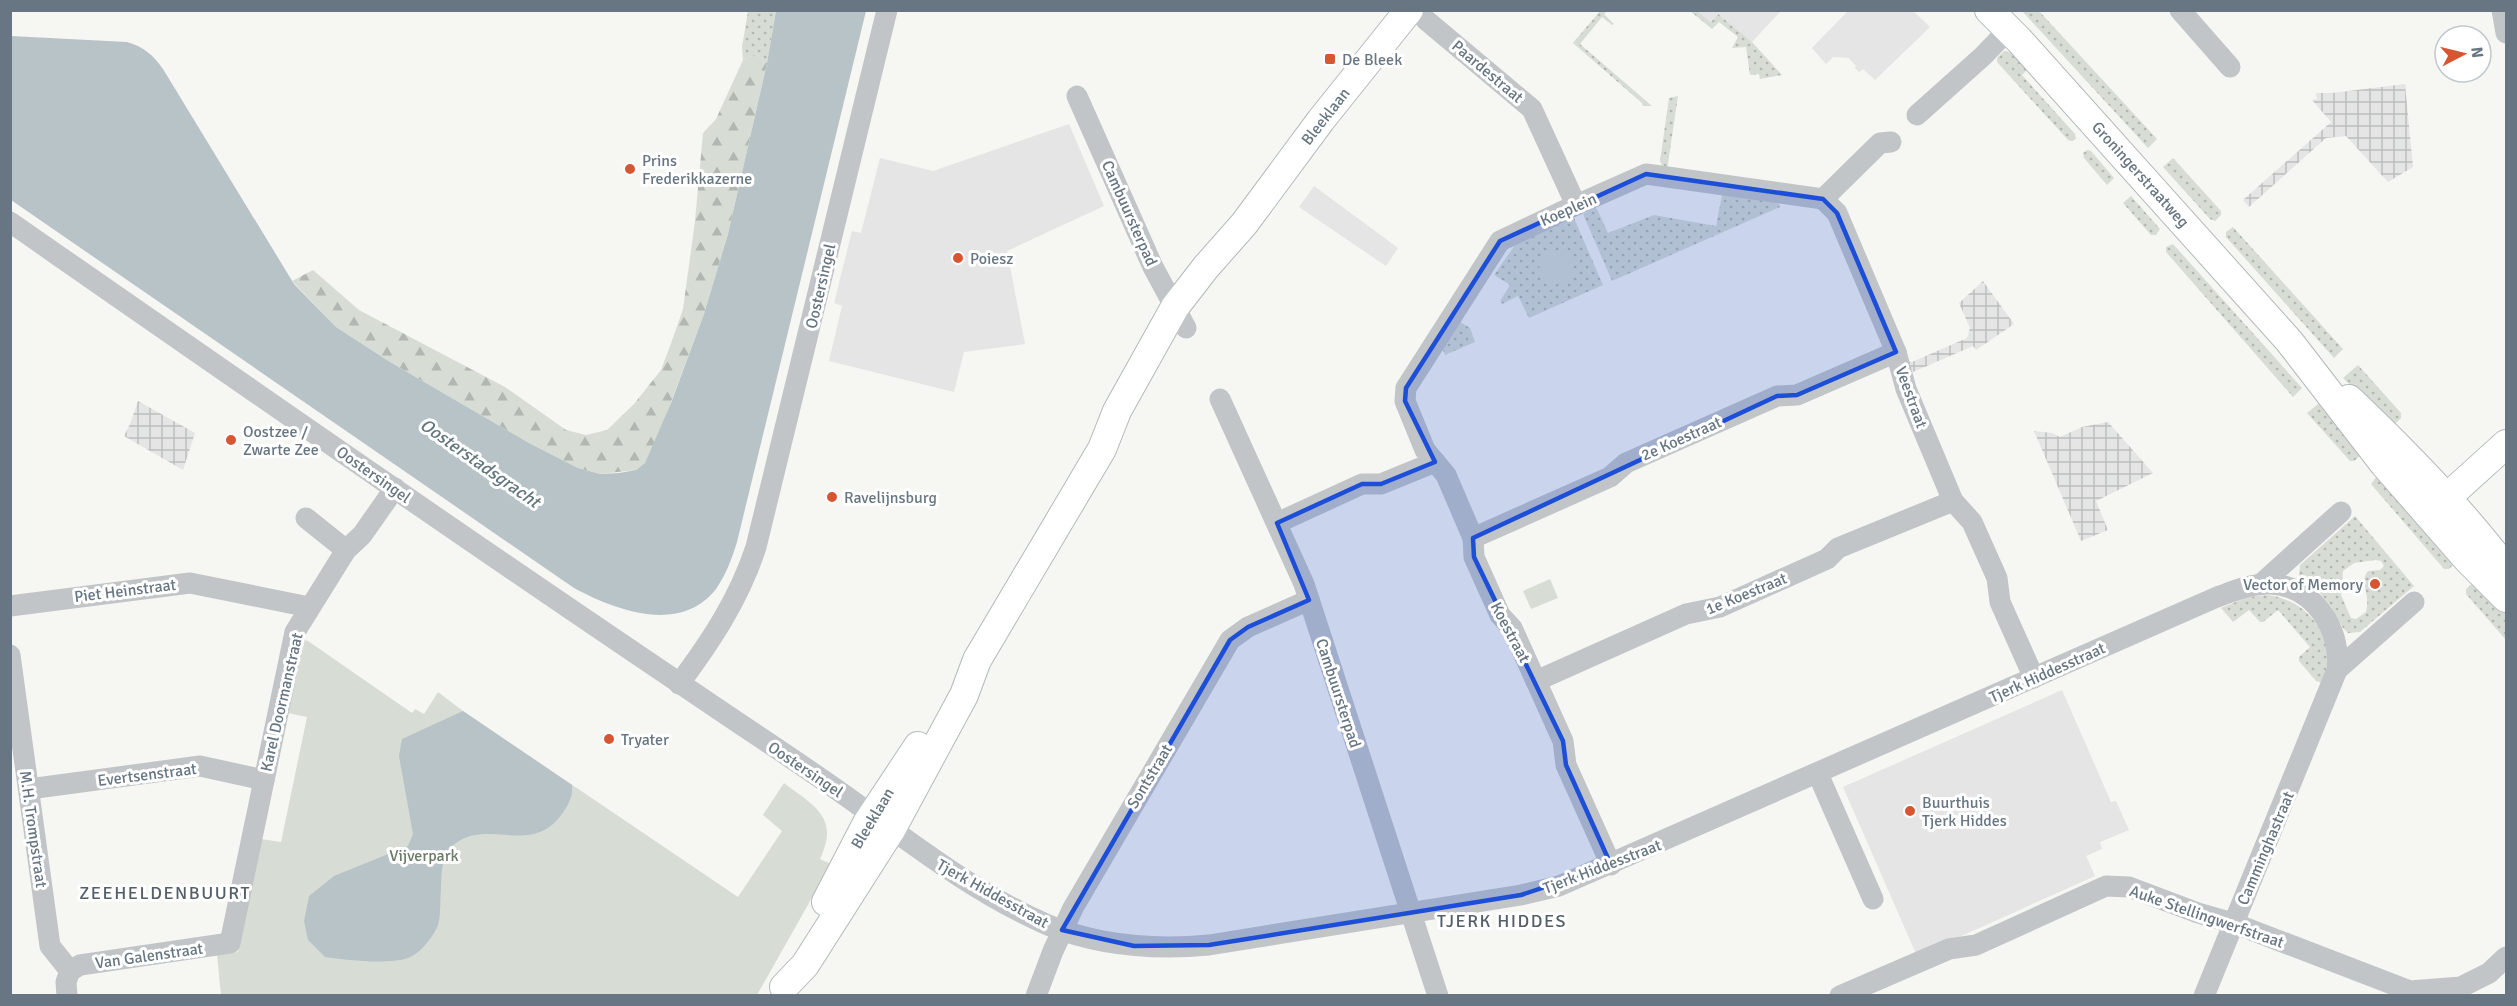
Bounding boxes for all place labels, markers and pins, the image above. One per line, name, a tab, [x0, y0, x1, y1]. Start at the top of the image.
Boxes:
place label: De Bleek	[1342, 50, 1402, 70]
marker: De Bleek	[1323, 52, 1337, 66]
place label: Prins Frederikkazerne	[642, 151, 752, 189]
marker: Prins Frederikkazerne	[623, 162, 637, 176]
place label: Poiesz	[970, 249, 1013, 269]
marker: Poiesz	[951, 251, 965, 265]
place label: Oostzee / Zwarte Zee	[243, 422, 319, 460]
marker: Oostzee / Zwarte Zee	[224, 433, 238, 447]
place label: Ravelijnsburg	[844, 488, 937, 508]
marker: Ravelijnsburg	[825, 490, 839, 504]
place label: Vector of Memory	[2243, 575, 2364, 595]
marker: Vector of Memory	[2368, 577, 2382, 591]
place label: Tryater	[621, 730, 669, 750]
marker: Tryater	[602, 732, 616, 746]
place label: Buurthuis Tjerk Hiddes	[1922, 793, 2007, 831]
marker: Buurthuis Tjerk Hiddes	[1903, 804, 1917, 818]

